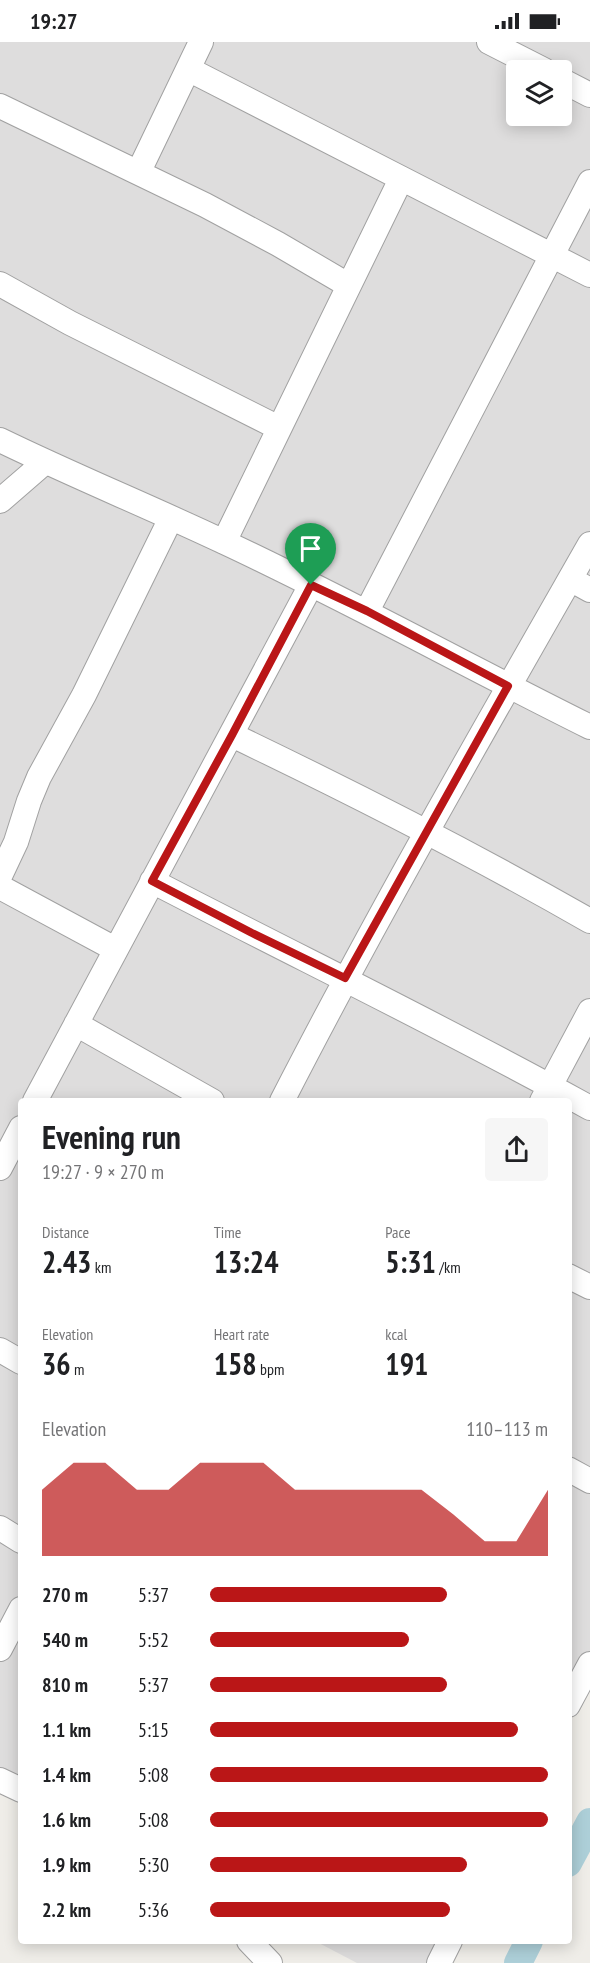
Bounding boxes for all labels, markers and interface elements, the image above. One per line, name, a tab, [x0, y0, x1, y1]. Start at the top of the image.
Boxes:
text: 19:27	[30, 7, 78, 35]
map controls	[506, 60, 572, 126]
button: layers	[506, 60, 572, 126]
pin	[285, 523, 336, 585]
icon: arrive	[294, 532, 327, 565]
text: Evening run	[42, 1115, 181, 1158]
button: share	[485, 1118, 548, 1181]
text: 19:27 · 9 × 270 m	[42, 1159, 164, 1185]
text: Distance	[42, 1222, 89, 1242]
text: Time	[214, 1222, 241, 1242]
text: Pace	[385, 1222, 411, 1242]
text: 2.43	[42, 1242, 91, 1281]
text: 13:24	[214, 1242, 279, 1281]
text: 5:31	[385, 1242, 436, 1281]
text: km	[91, 1257, 111, 1277]
text: /km	[436, 1257, 461, 1277]
text: Elevation	[42, 1324, 93, 1344]
text: Heart rate	[214, 1324, 269, 1344]
text: kcal	[385, 1324, 407, 1344]
text: 36	[42, 1344, 71, 1383]
text: 158	[214, 1344, 257, 1383]
text: 191	[385, 1344, 428, 1383]
text: m	[71, 1359, 85, 1379]
text: bpm	[257, 1359, 284, 1379]
text: Elevation	[42, 1416, 106, 1442]
text: 110–113 m	[466, 1416, 548, 1442]
text: 270 m	[42, 1582, 88, 1608]
text: 5:37	[138, 1582, 169, 1608]
text: 540 m	[42, 1627, 88, 1653]
text: 5:52	[138, 1627, 169, 1653]
text: 810 m	[42, 1672, 88, 1698]
text: 5:37	[138, 1672, 169, 1698]
text: 1.1 km	[42, 1717, 91, 1743]
text: 5:15	[138, 1717, 169, 1743]
text: 1.4 km	[42, 1762, 91, 1788]
text: 5:08	[138, 1762, 169, 1788]
text: 1.6 km	[42, 1807, 91, 1833]
text: 5:08	[138, 1807, 169, 1833]
text: 1.9 km	[42, 1852, 91, 1878]
text: 5:30	[138, 1852, 169, 1878]
text: 2.2 km	[42, 1897, 91, 1923]
text: 5:36	[138, 1897, 169, 1923]

